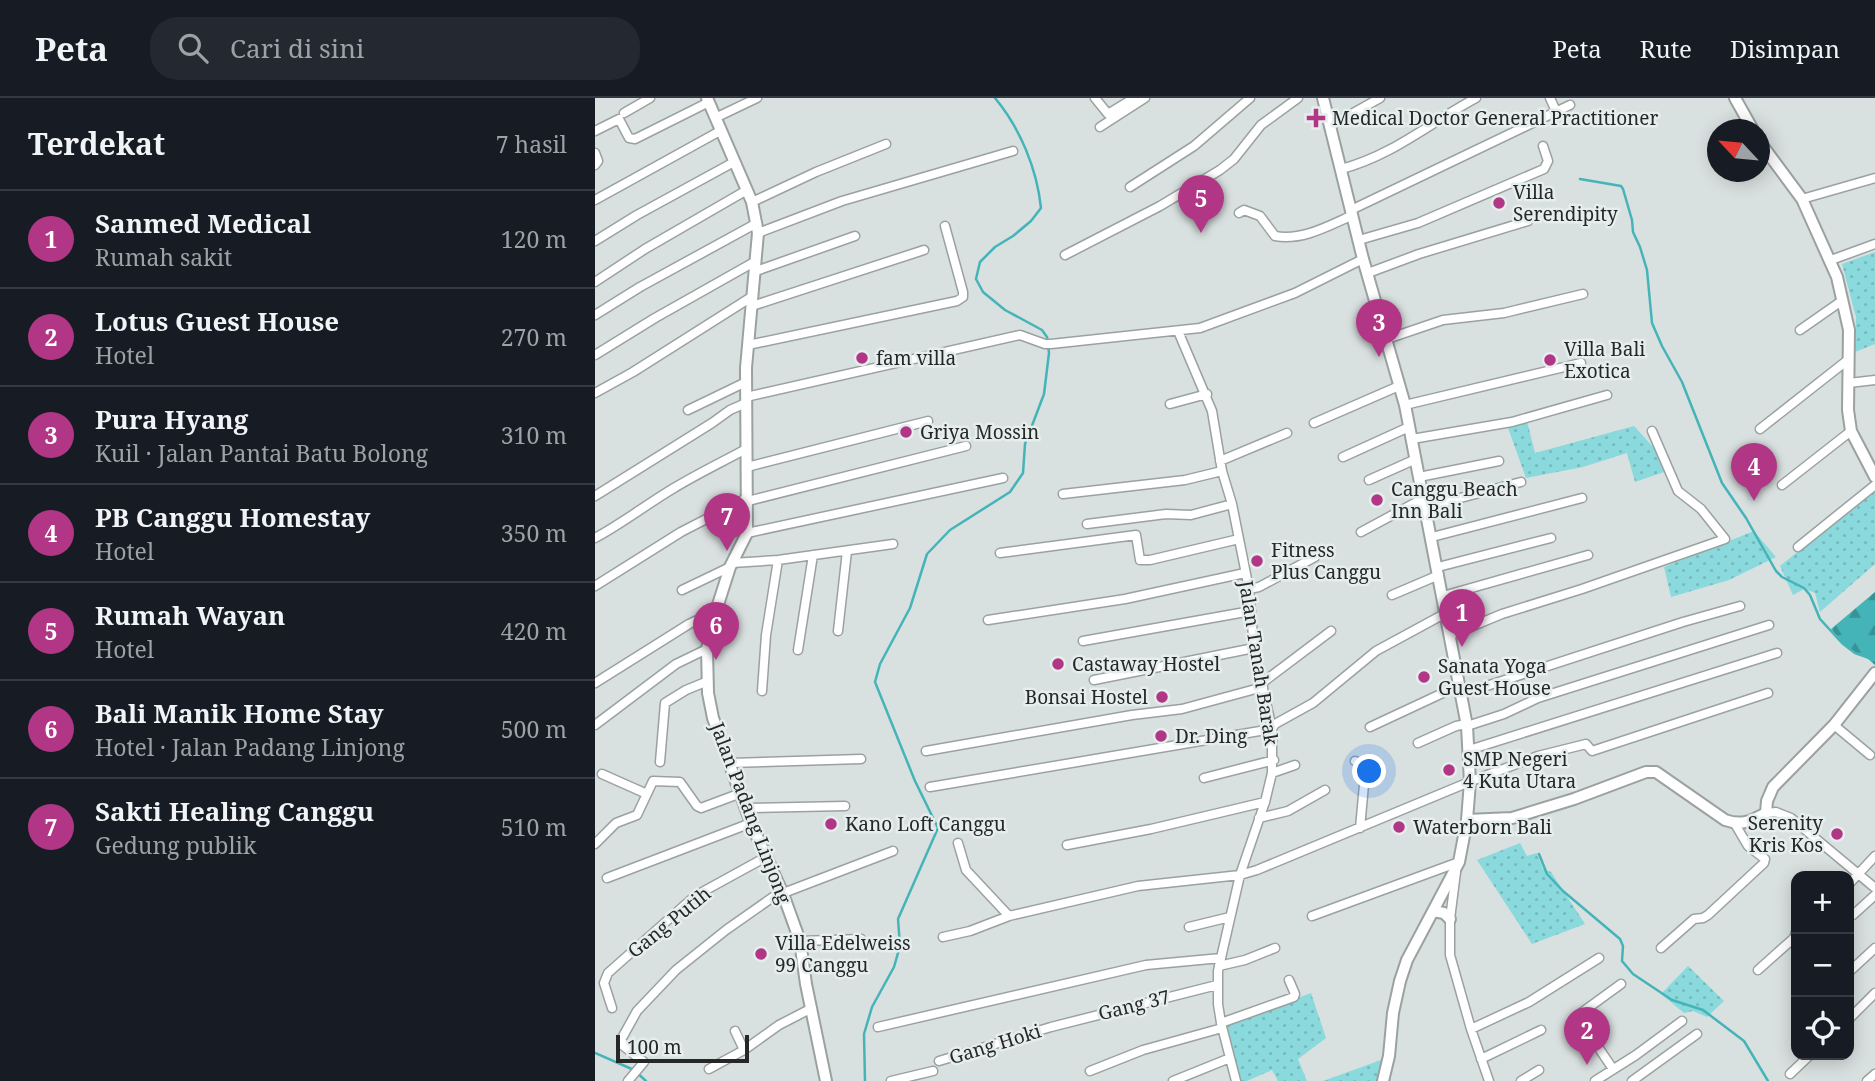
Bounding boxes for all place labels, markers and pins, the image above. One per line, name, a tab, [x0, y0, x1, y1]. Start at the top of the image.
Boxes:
place label: Medical Doctor General Practitioner	[1332, 105, 1659, 131]
marker: Medical Doctor General Practitioner	[1306, 108, 1326, 128]
pin: 5	[1178, 175, 1224, 233]
place label: Villa Serendipity	[1513, 179, 1618, 227]
marker: Villa Serendipity	[1491, 195, 1507, 211]
pin: 3	[1356, 299, 1402, 357]
place label: Villa Bali Exotica	[1564, 336, 1645, 384]
place label: fam villa	[876, 345, 956, 371]
marker: fam villa	[854, 350, 870, 366]
marker: Villa Bali Exotica	[1542, 352, 1558, 368]
place label: Griya Mossin	[920, 419, 1039, 445]
marker: Griya Mossin	[898, 424, 914, 440]
pin: 4	[1731, 443, 1777, 501]
place label: Canggu Beach Inn Bali	[1391, 476, 1518, 524]
marker: Canggu Beach Inn Bali	[1369, 492, 1385, 508]
pin: 7	[704, 493, 750, 551]
place label: Fitness Plus Canggu	[1271, 537, 1381, 585]
marker: Fitness Plus Canggu	[1249, 553, 1265, 569]
pin: 1	[1439, 589, 1485, 647]
pin: 6	[693, 602, 739, 660]
place label: Castaway Hostel	[1072, 651, 1220, 677]
place label: Sanata Yoga Guest House	[1438, 653, 1551, 701]
marker: Castaway Hostel	[1050, 656, 1066, 672]
marker: Sanata Yoga Guest House	[1416, 669, 1432, 685]
place label: Bonsai Hostel	[1025, 684, 1148, 710]
marker: Bonsai Hostel	[1154, 689, 1170, 705]
place label: Dr. Ding	[1175, 723, 1247, 749]
marker: Dr. Ding	[1153, 728, 1169, 744]
place label: SMP Negeri 4 Kuta Utara	[1463, 746, 1576, 794]
marker: SMP Negeri 4 Kuta Utara	[1441, 762, 1457, 778]
place label: Serenity Kris Kos	[1748, 810, 1823, 858]
place label: Kano Loft Canggu	[845, 811, 1006, 837]
place label: Waterborn Bali	[1413, 814, 1552, 840]
marker: Kano Loft Canggu	[823, 816, 839, 832]
marker: Waterborn Bali	[1391, 819, 1407, 835]
marker: Serenity Kris Kos	[1829, 826, 1845, 842]
place label: Villa Edelweiss 99 Canggu	[775, 930, 911, 978]
marker: Villa Edelweiss 99 Canggu	[753, 946, 769, 962]
pin: 2	[1564, 1007, 1610, 1065]

